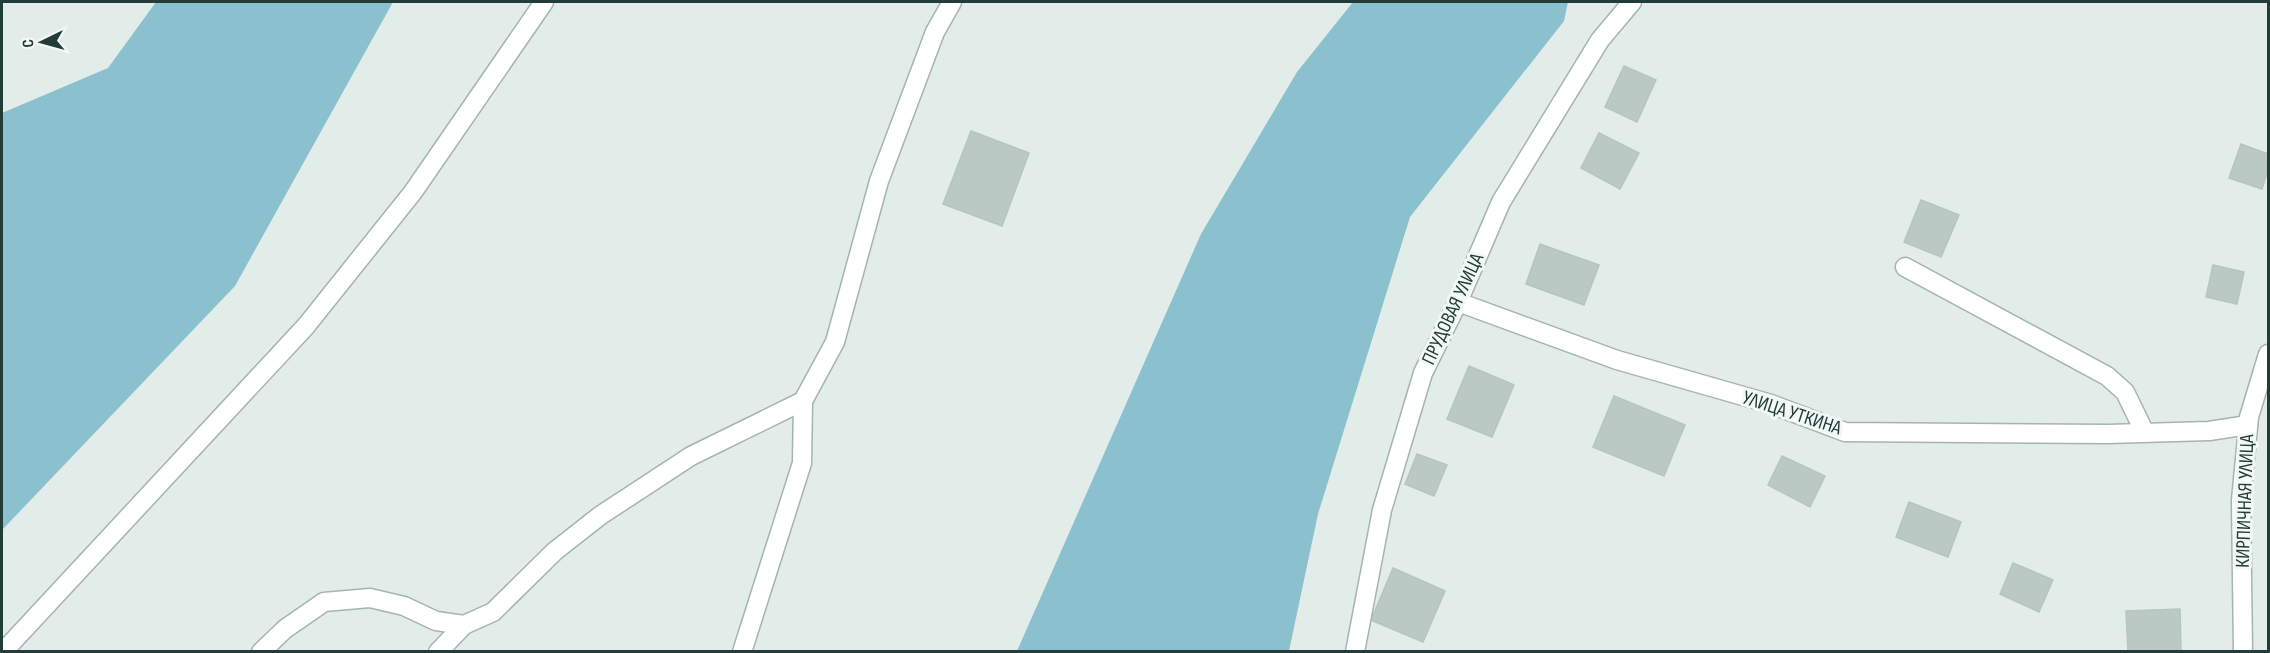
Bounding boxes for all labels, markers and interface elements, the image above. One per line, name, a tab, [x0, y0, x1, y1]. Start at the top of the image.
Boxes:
north arrow	[12, 12, 72, 72]
text: С	[19, 38, 38, 48]
street label: ПРУДОВАЯ УЛИЦА	[1417, 249, 1489, 369]
street label: УЛИЦА УТКИНА	[1739, 386, 1845, 440]
street label: КИРПИЧНАЯ УЛИЦА	[2231, 433, 2259, 568]

